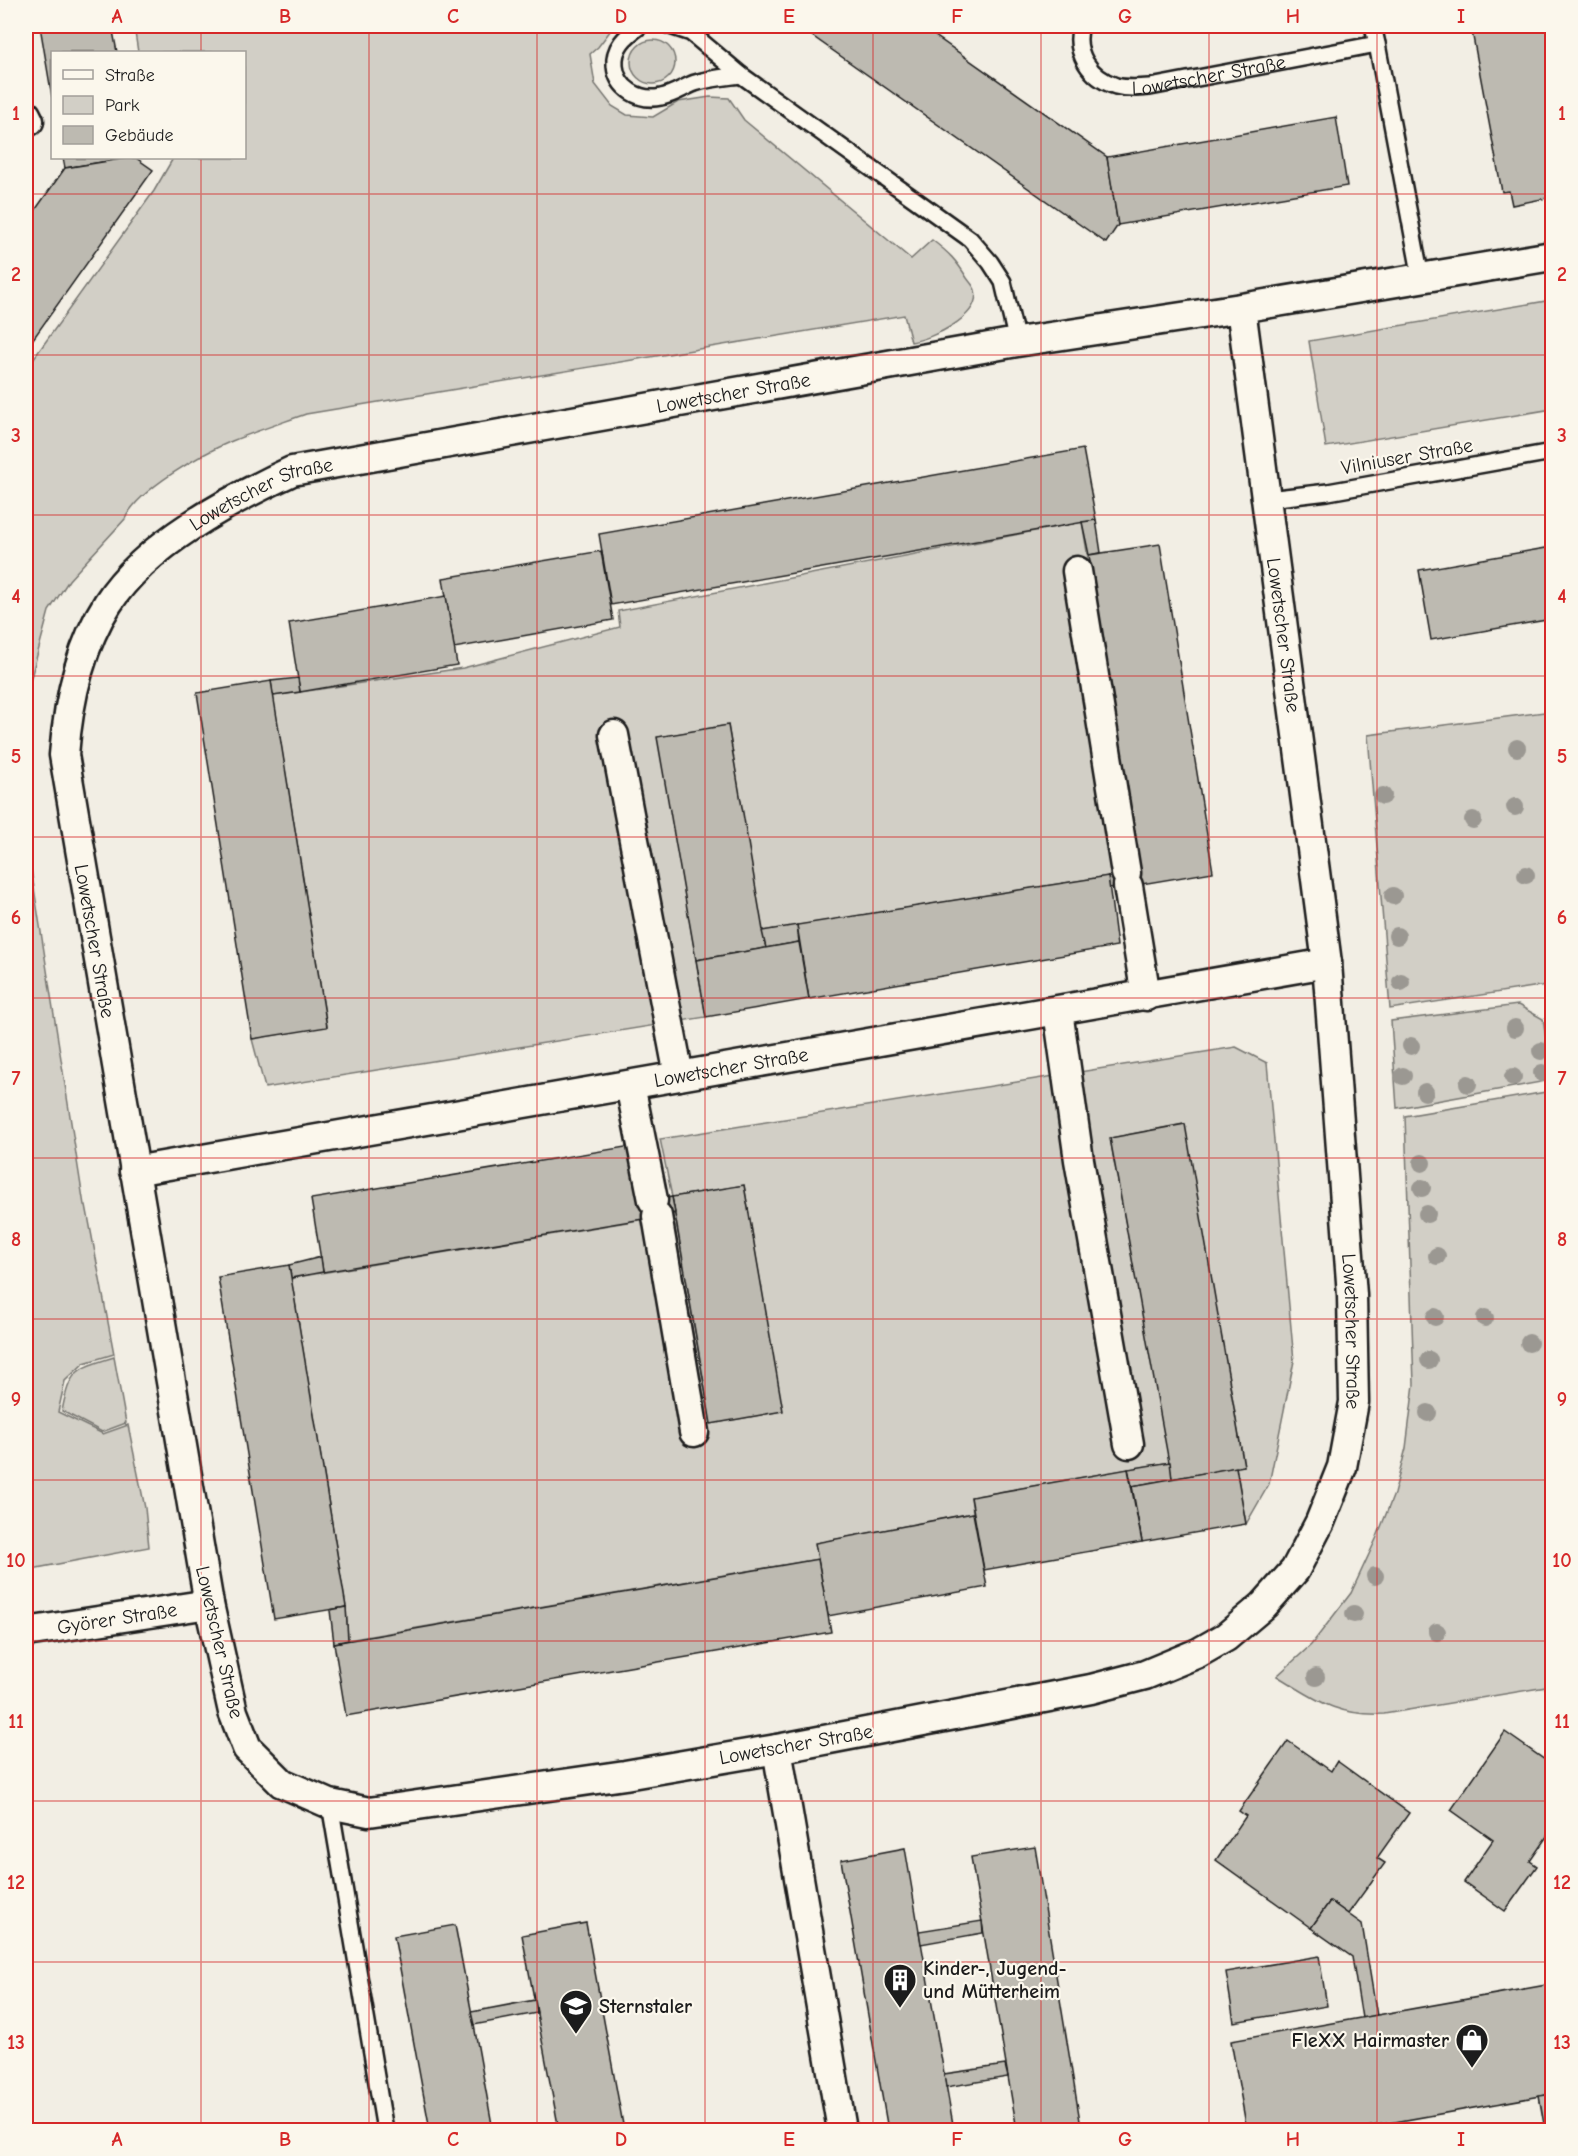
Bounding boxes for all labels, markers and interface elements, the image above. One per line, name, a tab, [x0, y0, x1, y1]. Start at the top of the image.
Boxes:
text: A	[111, 5, 123, 28]
text: B	[279, 5, 291, 28]
text: C	[447, 5, 459, 28]
text: D	[615, 5, 627, 28]
text: E	[783, 5, 795, 28]
text: F	[951, 5, 963, 28]
text: G	[1118, 5, 1132, 28]
text: H	[1286, 5, 1300, 28]
text: I	[1457, 5, 1465, 28]
legend	[51, 51, 246, 159]
street label: Lowetscher Straße	[1131, 51, 1288, 100]
text: Straße	[105, 65, 155, 86]
text: Park	[105, 95, 140, 116]
text: 1	[12, 102, 20, 125]
text: 1	[1558, 102, 1566, 125]
text: Gebäude	[105, 125, 174, 146]
text: 2	[11, 263, 21, 286]
text: 2	[1557, 263, 1567, 286]
street label: Lowetscher Straße	[655, 368, 812, 418]
text: 3	[11, 424, 21, 447]
text: 3	[1557, 424, 1567, 447]
street label: Vilniuser Straße	[1339, 434, 1475, 479]
street label: Lowetscher Straße	[185, 453, 335, 536]
street label: Lowetscher Straße	[1262, 556, 1305, 714]
text: 4	[11, 585, 21, 608]
text: 4	[1557, 585, 1567, 608]
text: 5	[11, 745, 21, 768]
text: 5	[1557, 745, 1567, 768]
street label: Lowetscher Straße	[70, 862, 119, 1020]
text: 6	[11, 906, 21, 929]
text: 6	[1557, 906, 1567, 929]
street label: Lowetscher Straße	[652, 1043, 810, 1092]
text: 7	[12, 1067, 21, 1090]
text: 7	[1558, 1067, 1567, 1090]
text: 8	[11, 1228, 21, 1251]
text: 8	[1557, 1228, 1567, 1251]
street label: Lowetscher Straße	[1337, 1253, 1365, 1411]
text: 9	[11, 1388, 21, 1411]
text: 9	[1557, 1388, 1567, 1411]
text: 10	[6, 1549, 26, 1572]
text: 10	[1552, 1549, 1572, 1572]
street label: Lowetscher Straße	[191, 1564, 248, 1721]
street label: Györer Straße	[55, 1598, 179, 1639]
text: 11	[8, 1710, 24, 1733]
text: 11	[1554, 1710, 1570, 1733]
street label: Lowetscher Straße	[717, 1720, 875, 1769]
text: 12	[7, 1871, 25, 1894]
text: 12	[1553, 1871, 1571, 1894]
place label: Kinder-, Jugend- und Mütterheim	[923, 1957, 1067, 2003]
building icon: Kinder-, Jugend- und Mütterheim	[882, 1962, 918, 2009]
school or university icon: Sternstaler	[558, 1988, 594, 2035]
place label: Sternstaler	[599, 1995, 692, 2018]
shop icon: FleXX Hairmaster	[1454, 2022, 1490, 2069]
place label: FleXX Hairmaster	[1292, 2029, 1449, 2052]
text: 13	[7, 2031, 25, 2054]
text: 13	[1553, 2031, 1571, 2054]
text: A	[111, 2128, 123, 2151]
text: B	[279, 2128, 291, 2151]
text: C	[447, 2128, 459, 2151]
text: D	[615, 2128, 627, 2151]
text: E	[783, 2128, 795, 2151]
text: F	[951, 2128, 963, 2151]
text: G	[1118, 2128, 1132, 2151]
text: H	[1286, 2128, 1300, 2151]
text: I	[1457, 2128, 1465, 2151]

